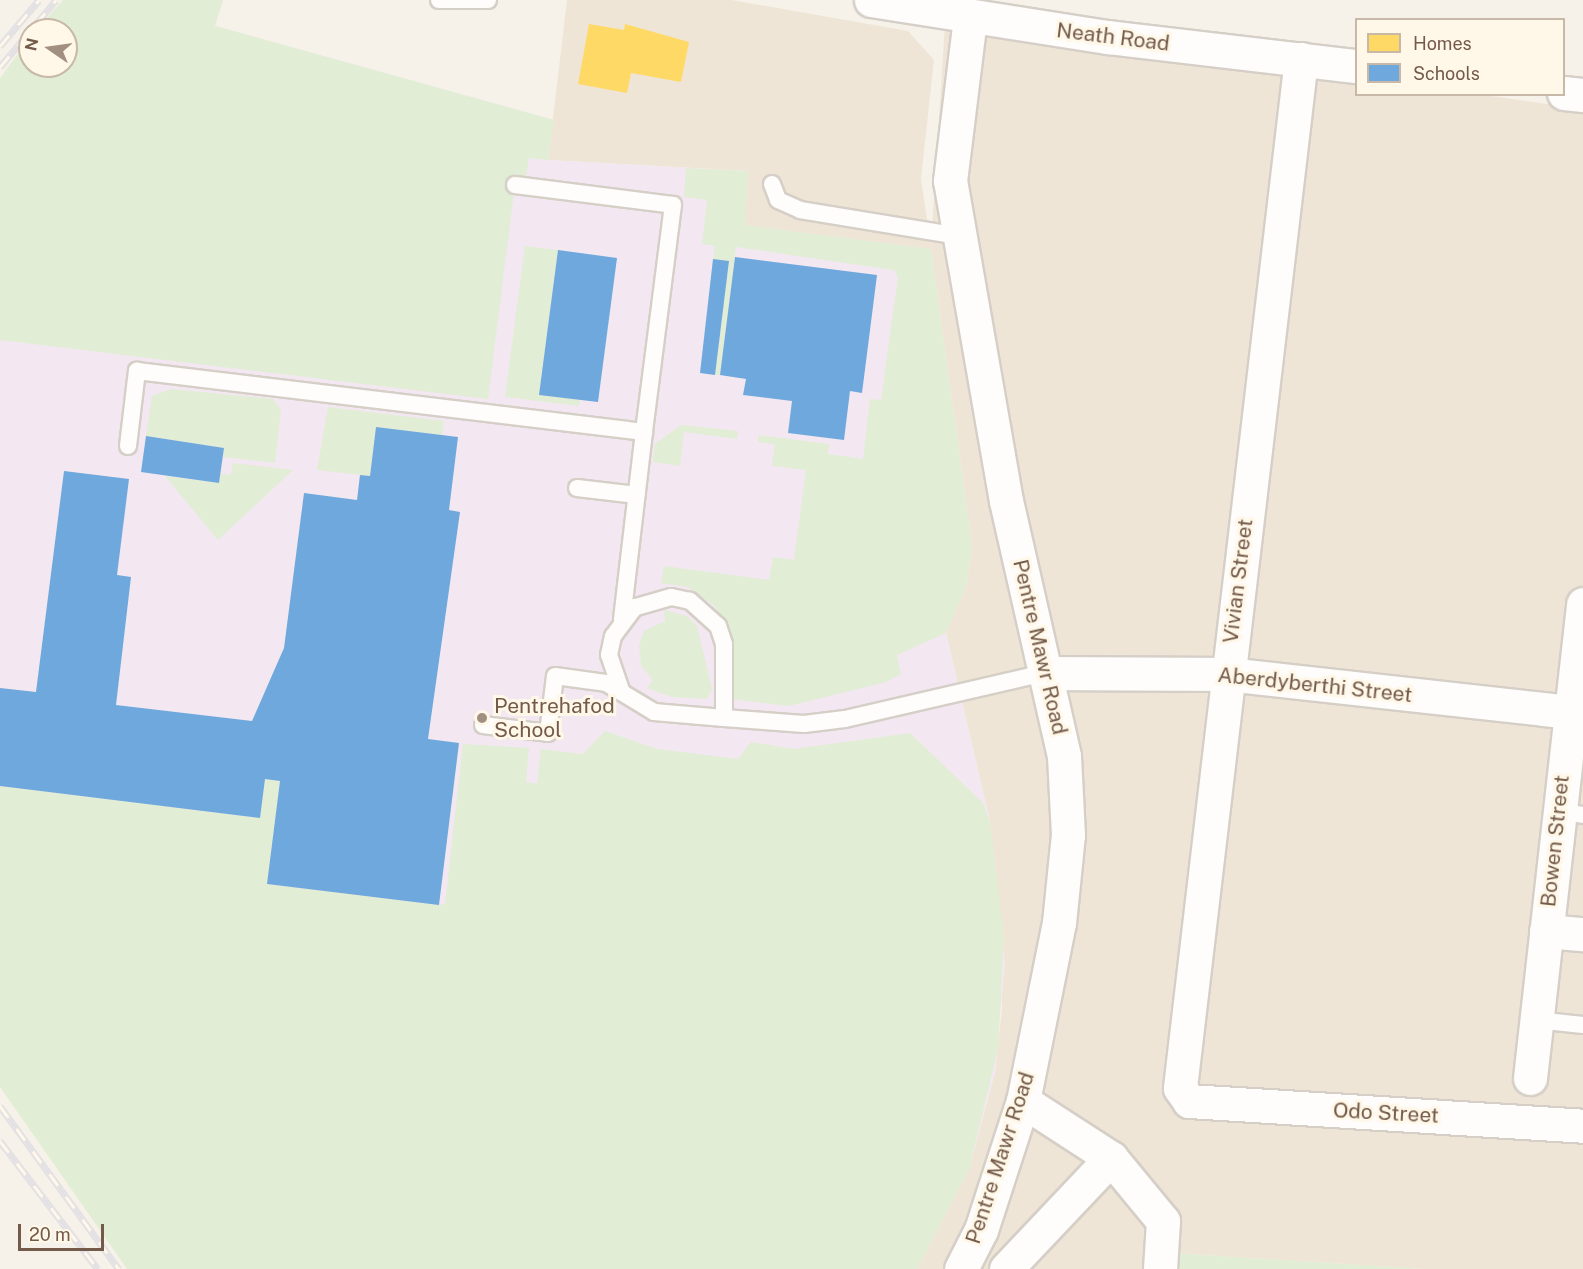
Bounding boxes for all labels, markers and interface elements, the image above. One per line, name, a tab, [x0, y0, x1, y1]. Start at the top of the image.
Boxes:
north arrow	[18, 18, 78, 78]
street label: Neath Road	[1055, 18, 1171, 56]
legend	[1355, 18, 1565, 96]
text: Homes	[1413, 33, 1472, 54]
text: N	[21, 36, 43, 53]
text: Schools	[1413, 63, 1480, 84]
street label: Vivian Street	[1218, 517, 1258, 645]
street label: Pentre Mawr Road	[1008, 557, 1072, 737]
street label: Aberdyberthi Street	[1217, 662, 1413, 708]
place label: Pentrehafod School	[494, 693, 615, 743]
marker: Pentrehafod School	[475, 711, 489, 725]
street label: Bowen Street	[1536, 774, 1574, 908]
street label: Pentre Mawr Road	[960, 1069, 1040, 1247]
street label: Odo Street	[1332, 1098, 1440, 1128]
scale bar	[21, 1212, 106, 1250]
text: 20 m	[29, 1224, 71, 1245]

